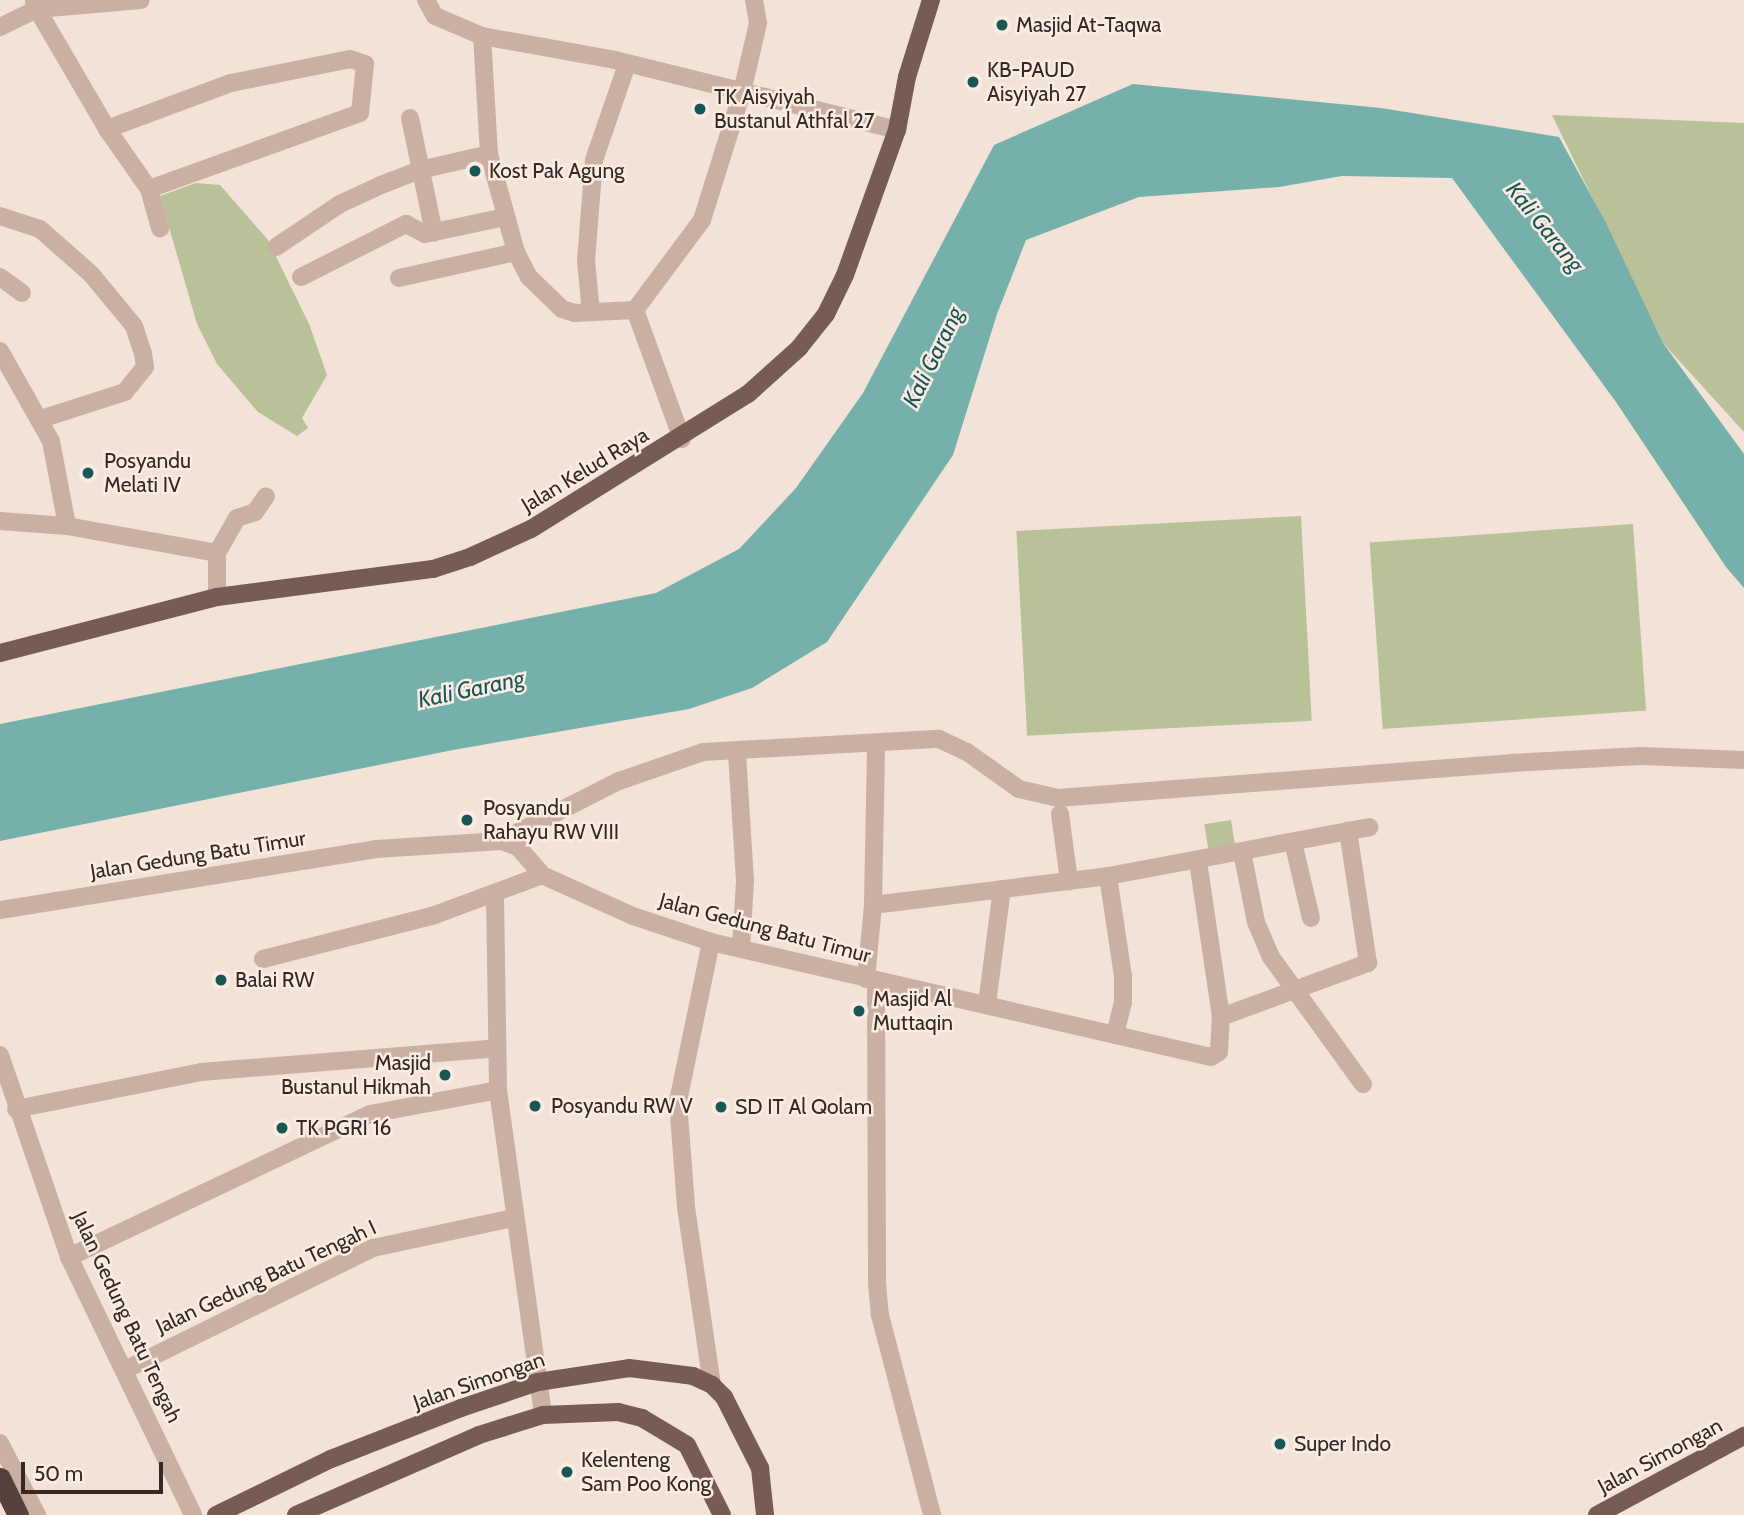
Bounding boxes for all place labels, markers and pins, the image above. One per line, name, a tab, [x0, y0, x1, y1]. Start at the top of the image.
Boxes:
place label: Masjid At-Taqwa	[1016, 12, 1161, 38]
marker: Masjid At-Taqwa	[994, 17, 1010, 33]
place label: KB-PAUD Aisyiyah 27	[987, 57, 1086, 107]
marker: KB-PAUD Aisyiyah 27	[965, 74, 981, 90]
place label: TK Aisyiyah Bustanul Athfal 27	[714, 84, 875, 134]
marker: TK Aisyiyah Bustanul Athfal 27	[692, 101, 708, 117]
place label: Kost Pak Agung	[489, 158, 625, 184]
marker: Kost Pak Agung	[467, 163, 483, 179]
place label: Posyandu Melati IV	[104, 448, 191, 498]
marker: Posyandu Melati IV	[78, 463, 98, 483]
place label: Posyandu Rahayu RW VIII	[483, 795, 619, 845]
marker: Posyandu Rahayu RW VIII	[457, 810, 477, 830]
place label: Balai RW	[235, 967, 314, 993]
marker: Balai RW	[213, 972, 229, 988]
place label: Masjid Al Muttaqin	[873, 986, 953, 1036]
marker: Masjid Al Muttaqin	[851, 1003, 867, 1019]
place label: Masjid Bustanul Hikmah	[281, 1050, 431, 1100]
marker: Masjid Bustanul Hikmah	[437, 1067, 453, 1083]
place label: Posyandu RW V	[551, 1093, 693, 1119]
place label: SD IT Al Qolam	[735, 1094, 872, 1120]
marker: Posyandu RW V	[525, 1096, 545, 1116]
marker: SD IT Al Qolam	[713, 1099, 729, 1115]
place label: TK PGRI 16	[296, 1115, 391, 1141]
marker: TK PGRI 16	[274, 1120, 290, 1136]
place label: Super Indo	[1294, 1431, 1391, 1457]
marker: Super Indo	[1272, 1436, 1288, 1452]
place label: Kelenteng Sam Poo Kong	[581, 1447, 711, 1497]
marker: Kelenteng Sam Poo Kong	[559, 1464, 575, 1480]

